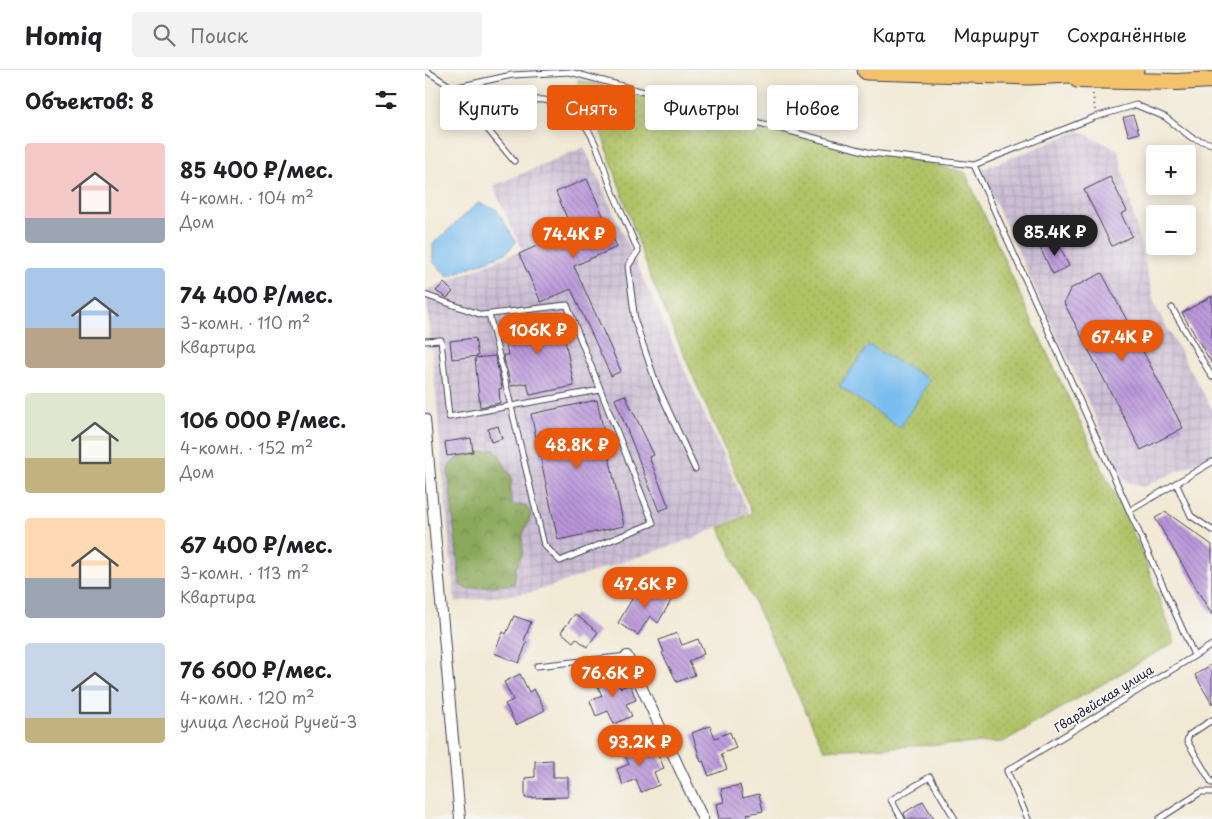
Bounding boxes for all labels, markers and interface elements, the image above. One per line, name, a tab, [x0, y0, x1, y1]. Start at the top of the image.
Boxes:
search box	[132, 12, 482, 57]
text: Homiq	[25, 17, 102, 53]
icon: search	[150, 21, 178, 49]
text: Поиск	[190, 21, 248, 49]
text: Карта	[873, 21, 925, 48]
text: Маршрут	[953, 21, 1039, 48]
text: Сохранённые	[1067, 21, 1187, 48]
text: Объектов: 8	[25, 84, 154, 116]
chip: Купить	[440, 85, 537, 130]
chip: Снять	[547, 85, 635, 130]
chip: Фильтры	[645, 85, 757, 130]
chip: Новое	[767, 85, 858, 130]
icon: filters	[372, 86, 400, 114]
map controls	[1146, 145, 1196, 255]
button: +	[1146, 145, 1196, 195]
text: 85 400 ₽/мес.	[180, 153, 333, 185]
icon: home	[65, 163, 125, 223]
text: 4-комн. · 104 m²	[180, 185, 314, 209]
button: −	[1146, 205, 1196, 255]
text: Дом	[180, 209, 214, 233]
pin: 85.4K ₽	[1009, 214, 1101, 257]
pin: 74.4K ₽	[528, 216, 620, 259]
text: 85.4K ₽	[1024, 219, 1086, 243]
text: 74.4K ₽	[543, 221, 605, 245]
text: 74 400 ₽/мес.	[180, 278, 333, 310]
icon: home	[65, 288, 125, 348]
text: 3-комн. · 110 m²	[180, 310, 310, 334]
pin: 106K ₽	[497, 312, 579, 355]
text: 106K ₽	[509, 317, 567, 341]
pin: 67.4K ₽	[1076, 320, 1168, 362]
text: 67.4K ₽	[1091, 324, 1153, 348]
text: Квартира	[180, 334, 255, 358]
text: 106 000 ₽/мес.	[180, 403, 346, 435]
icon: home	[65, 413, 125, 473]
pin: 48.8K ₽	[531, 428, 623, 470]
text: 48.8K ₽	[545, 432, 609, 456]
text: 4-комн. · 152 m²	[180, 435, 313, 459]
text: Дом	[180, 459, 214, 483]
text: 67 400 ₽/мес.	[180, 528, 333, 560]
icon: home	[65, 538, 125, 598]
text: 3-комн. · 113 m²	[180, 560, 309, 584]
pin: 47.6K ₽	[599, 566, 691, 609]
text: 47.6K ₽	[614, 571, 676, 595]
text: Квартира	[180, 584, 255, 608]
text: 76 600 ₽/мес.	[180, 653, 332, 685]
pin: 76.6K ₽	[567, 656, 659, 698]
text: 76.6K ₽	[582, 660, 644, 684]
street label: Гвардейская улица	[1050, 660, 1157, 736]
icon: home	[65, 663, 125, 723]
text: 4-комн. · 120 m²	[180, 685, 315, 709]
text: улица Лесной Ручей-3	[180, 709, 357, 733]
pin: 93.2K ₽	[594, 724, 686, 767]
text: 93.2K ₽	[609, 729, 671, 753]

